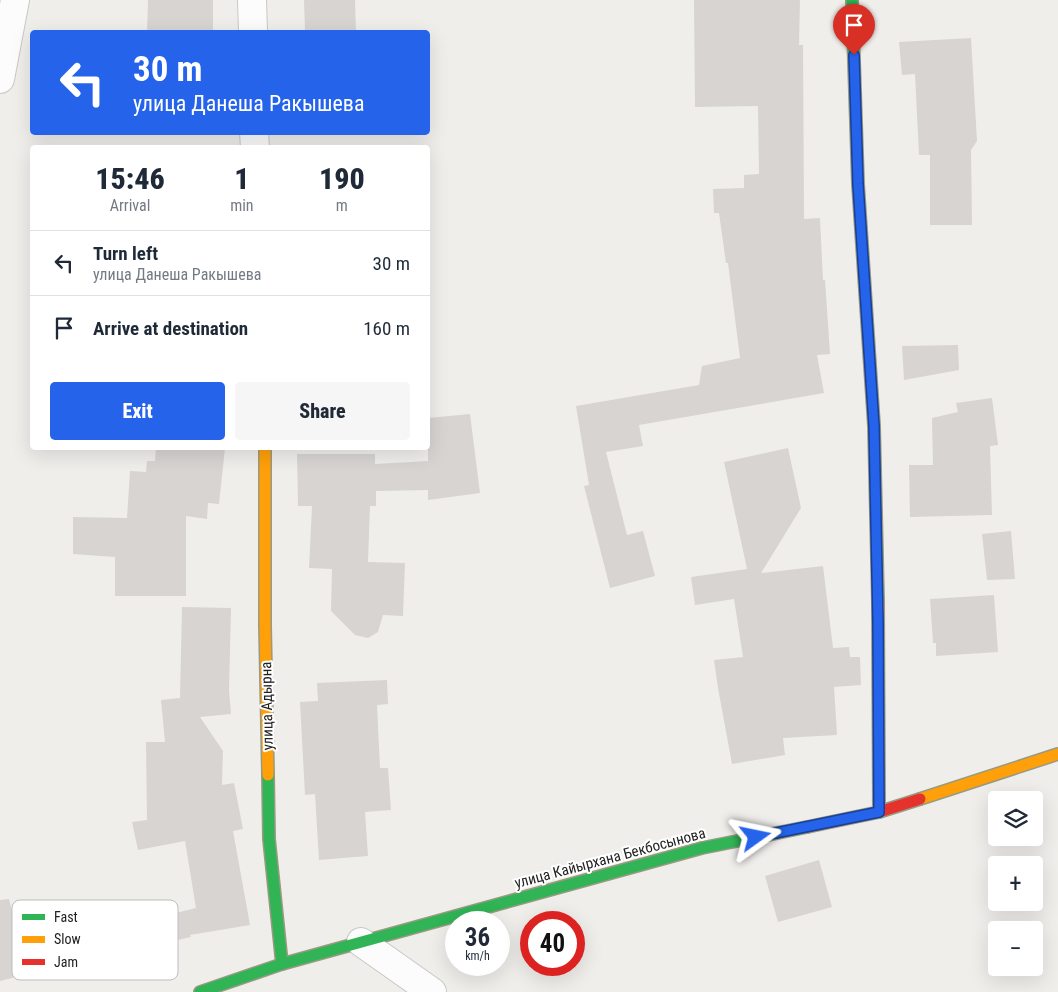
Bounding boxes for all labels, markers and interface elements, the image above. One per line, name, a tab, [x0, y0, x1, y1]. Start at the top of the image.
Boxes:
pin	[833, 4, 875, 55]
icon: arrive	[840, 11, 868, 39]
text: 30 m	[133, 49, 202, 90]
icon: left	[50, 50, 115, 115]
text: улица Данеша Ракышева	[133, 91, 364, 116]
text: 15:46	[95, 161, 165, 196]
text: 1	[234, 161, 249, 196]
text: 190	[319, 161, 365, 196]
text: Arrival	[110, 196, 150, 215]
text: min	[230, 196, 254, 215]
text: m	[336, 196, 348, 215]
text: Turn left	[93, 242, 158, 265]
icon: left	[50, 249, 78, 277]
text: 30 m	[373, 252, 410, 275]
text: улица Данеша Ракышева	[93, 265, 261, 284]
icon: arrive	[50, 314, 78, 342]
text: Arrive at destination	[93, 317, 248, 340]
text: 160 m	[363, 317, 410, 340]
button: Exit	[50, 382, 225, 440]
button: Share	[235, 382, 410, 440]
street label: улица Адырна	[257, 661, 277, 751]
map controls	[988, 791, 1043, 976]
button: layers	[988, 791, 1043, 846]
position arrow	[729, 810, 781, 862]
street label: улица Кайырхана Бекбосынова	[513, 824, 707, 892]
button: +	[988, 856, 1043, 911]
legend	[12, 900, 178, 980]
text: Fast	[54, 909, 78, 925]
speed limit sign: 40	[520, 911, 585, 976]
button: −	[988, 921, 1043, 976]
text: 36	[465, 923, 490, 952]
text: Slow	[54, 931, 81, 947]
text: km/h	[465, 949, 490, 963]
text: Jam	[54, 954, 78, 970]

